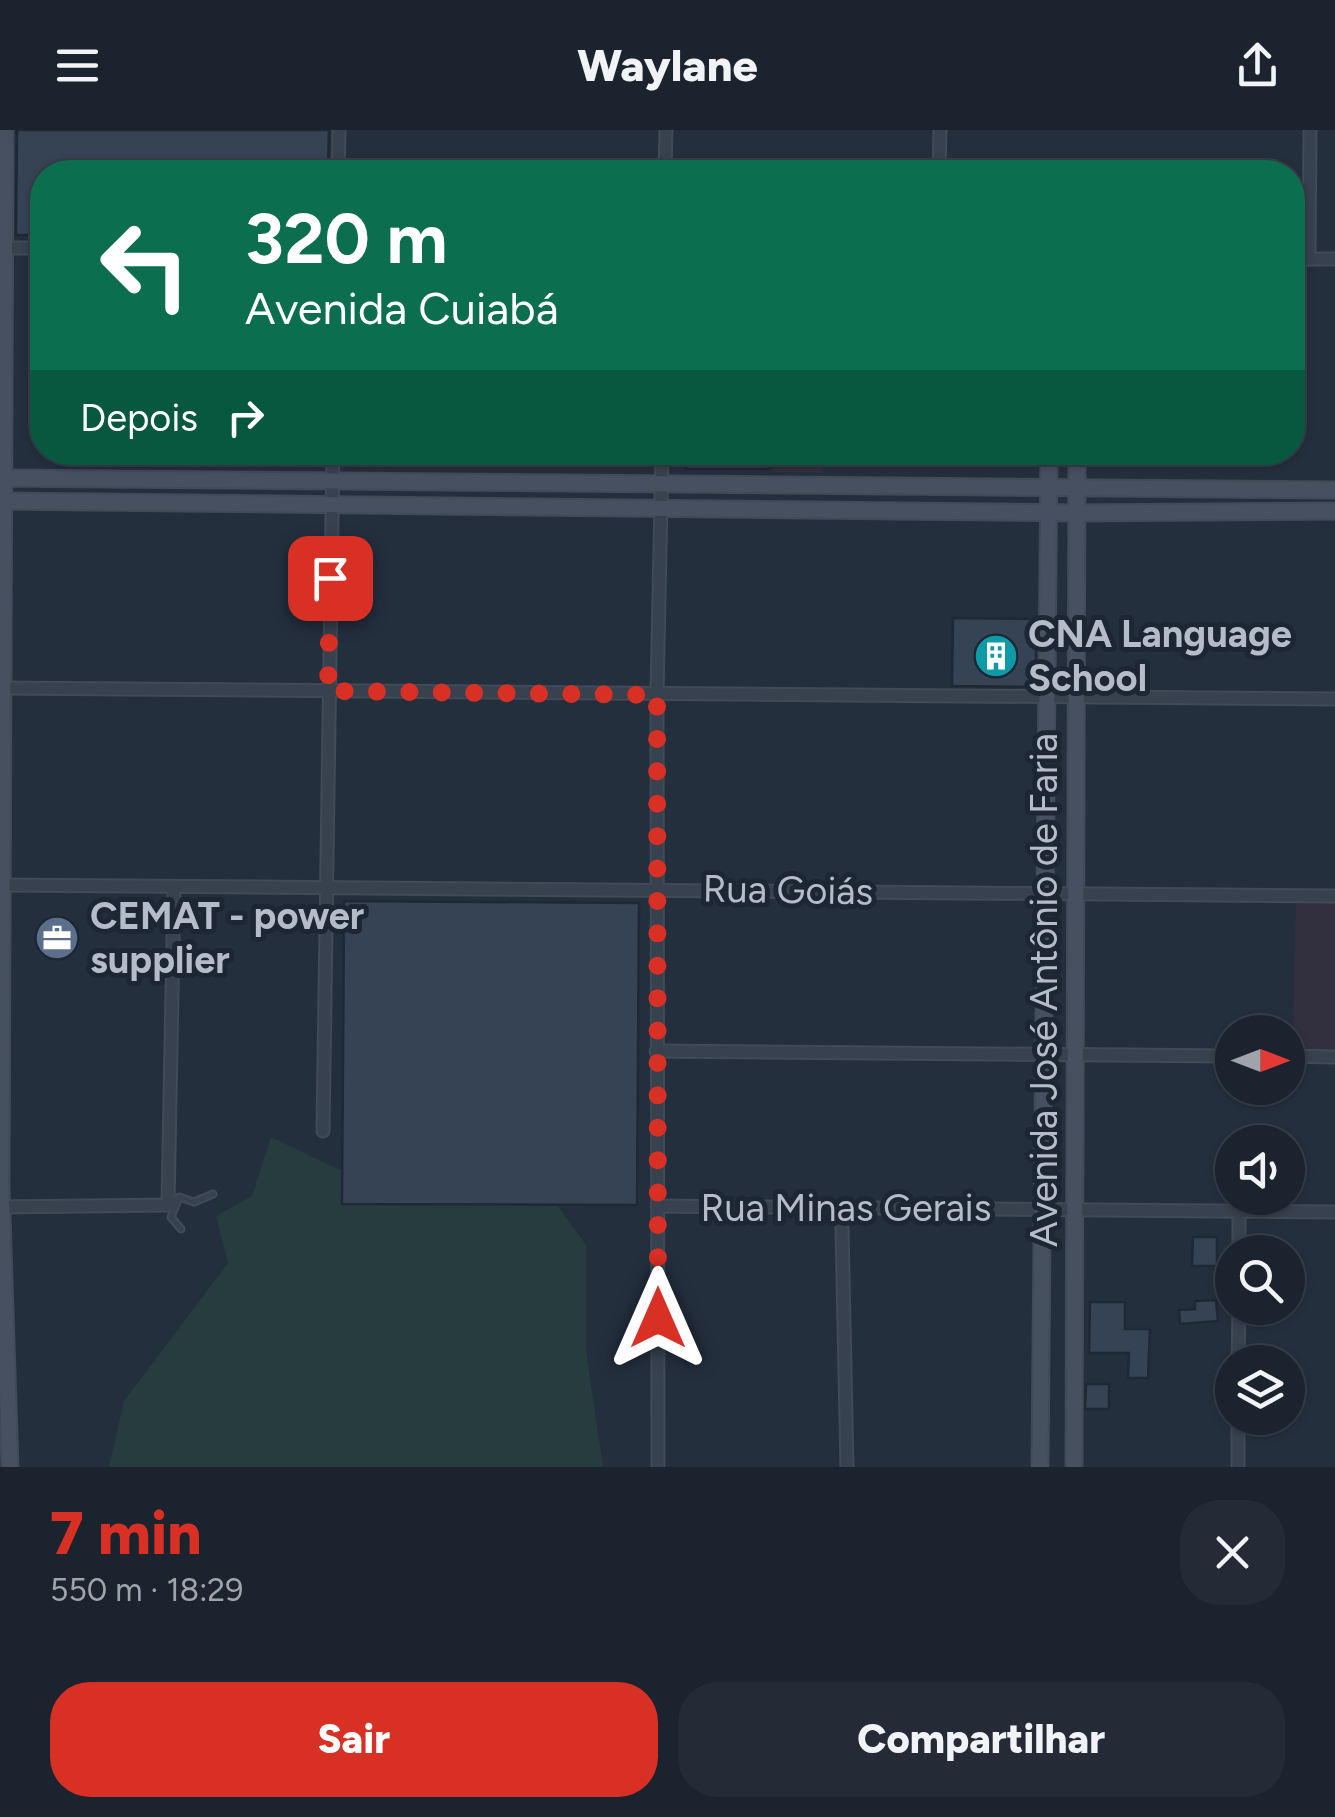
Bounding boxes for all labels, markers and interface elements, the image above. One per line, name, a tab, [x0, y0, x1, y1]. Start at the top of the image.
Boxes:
icon: menu	[50, 38, 105, 93]
text: Waylane	[577, 38, 758, 92]
icon: share	[1230, 38, 1285, 93]
text: 320 m	[245, 196, 448, 281]
icon: left	[80, 200, 210, 330]
text: Avenida Cuiabá	[245, 281, 559, 335]
icon: right	[218, 390, 273, 445]
text: Depois	[80, 395, 198, 441]
pin	[288, 536, 373, 621]
icon: arrive	[303, 551, 358, 606]
place label: CNA Language School	[1028, 611, 1292, 701]
building icon: CNA Language School	[973, 633, 1019, 679]
street label: Avenida José Antônio de Faria	[1021, 733, 1067, 1247]
street label: Rua Goiás	[702, 866, 874, 914]
place label: CEMAT - power supplier	[90, 893, 364, 983]
office icon: CEMAT - power supplier	[34, 915, 80, 961]
north arrow	[1215, 1015, 1305, 1105]
map controls	[1215, 1015, 1305, 1435]
button: sound	[1215, 1125, 1305, 1215]
street label: Rua Minas Gerais	[701, 1185, 991, 1231]
button: search	[1215, 1235, 1305, 1325]
position arrow	[606, 1266, 710, 1370]
button: layers	[1215, 1345, 1305, 1435]
text: 7 min	[50, 1497, 202, 1569]
button: close	[1180, 1500, 1285, 1605]
text: 550 m · 18:29	[50, 1571, 243, 1609]
button: Sair	[50, 1682, 658, 1797]
button: Compartilhar	[678, 1682, 1285, 1797]

